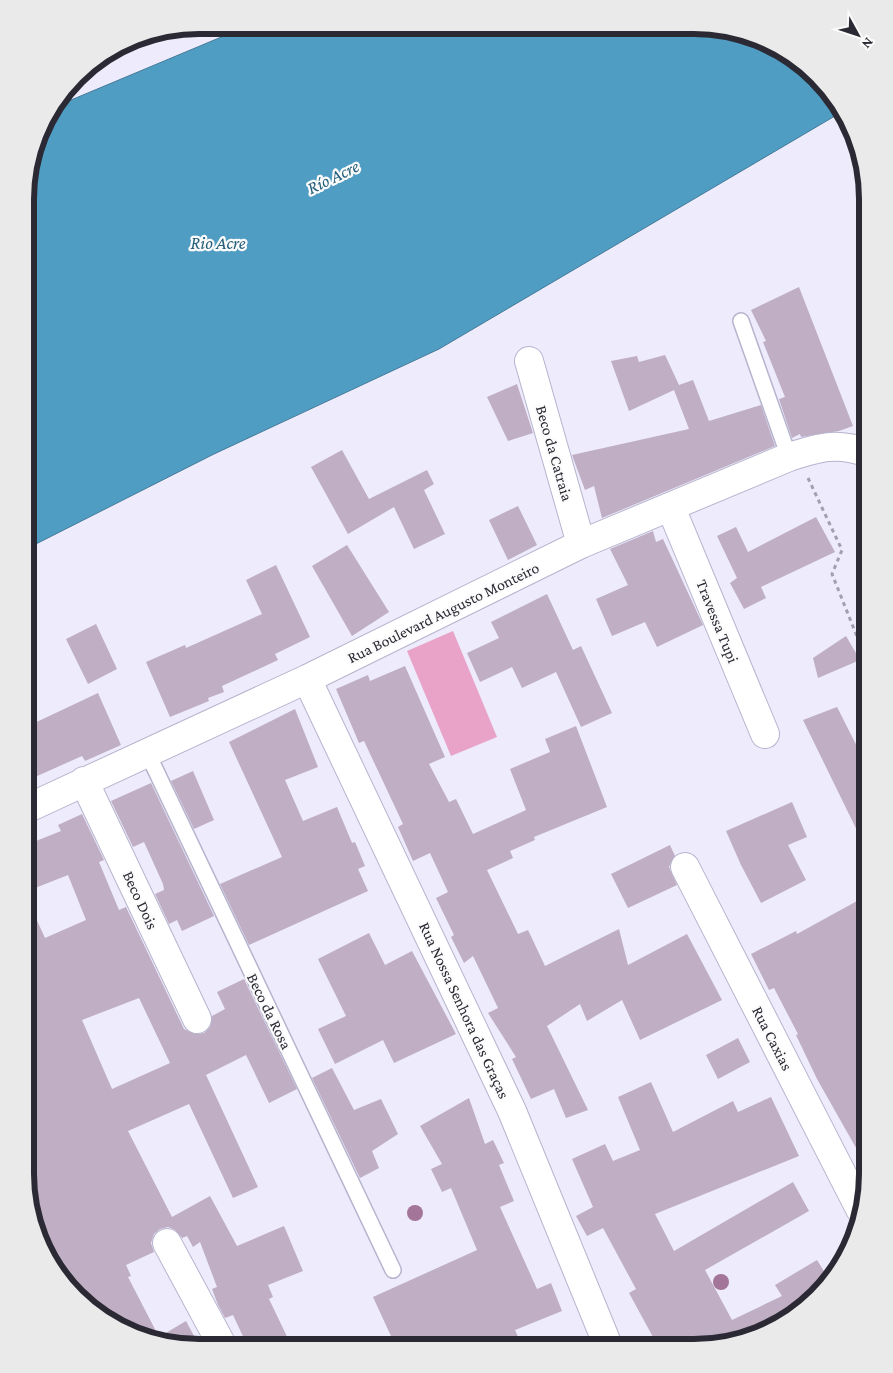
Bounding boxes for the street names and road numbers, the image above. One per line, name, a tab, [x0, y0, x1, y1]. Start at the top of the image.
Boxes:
street label: Beco da Catraia	[533, 403, 576, 503]
street label: Rua Boulevard Augusto Monteiro	[345, 559, 542, 667]
street label: Travessa Tupi	[692, 577, 742, 666]
street label: Beco Dois	[120, 868, 161, 932]
street label: Rua Nossa Senhora das Graças	[415, 919, 513, 1102]
street label: Beco da Rosa	[244, 970, 296, 1053]
street label: Rua Caxias	[749, 1003, 796, 1073]

